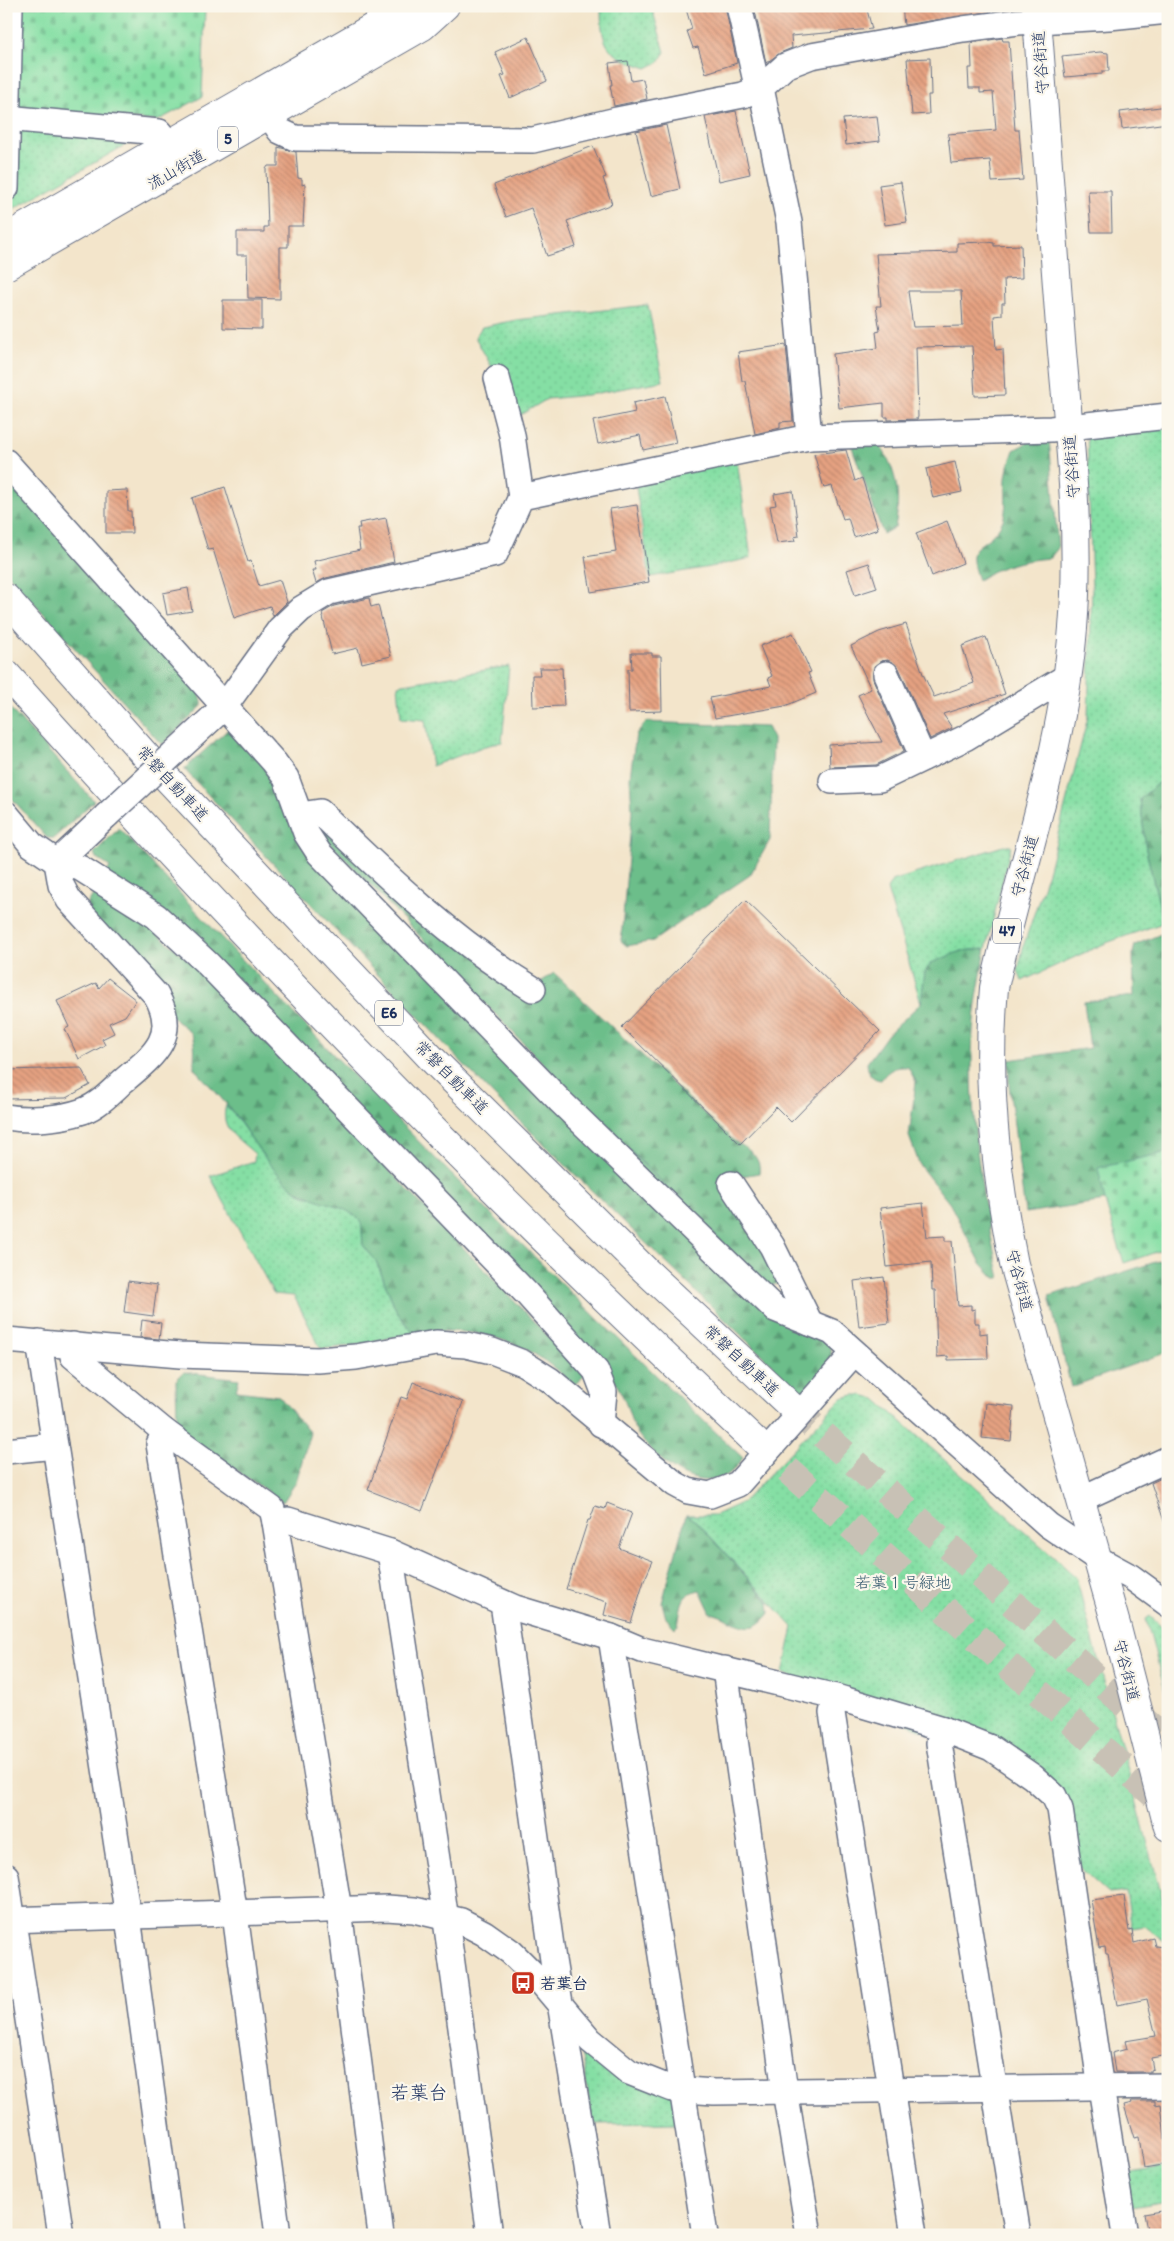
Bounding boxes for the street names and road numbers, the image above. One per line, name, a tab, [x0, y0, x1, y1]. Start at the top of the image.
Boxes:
street label: 守谷街道	[1029, 30, 1052, 96]
road number: 5	[218, 126, 238, 152]
street label: 流山街道	[144, 145, 209, 194]
street label: 守谷街道	[1060, 434, 1083, 500]
street label: 常磐自動車道	[133, 742, 212, 825]
street label: 守谷街道	[1007, 833, 1042, 900]
road number: 47	[993, 918, 1021, 944]
road number: E6	[375, 1000, 403, 1026]
street label: 常磐自動車道	[411, 1037, 492, 1118]
street label: 守谷街道	[1002, 1247, 1037, 1314]
street label: 常磐自動車道	[700, 1321, 783, 1400]
street label: 守谷街道	[1110, 1637, 1143, 1703]

